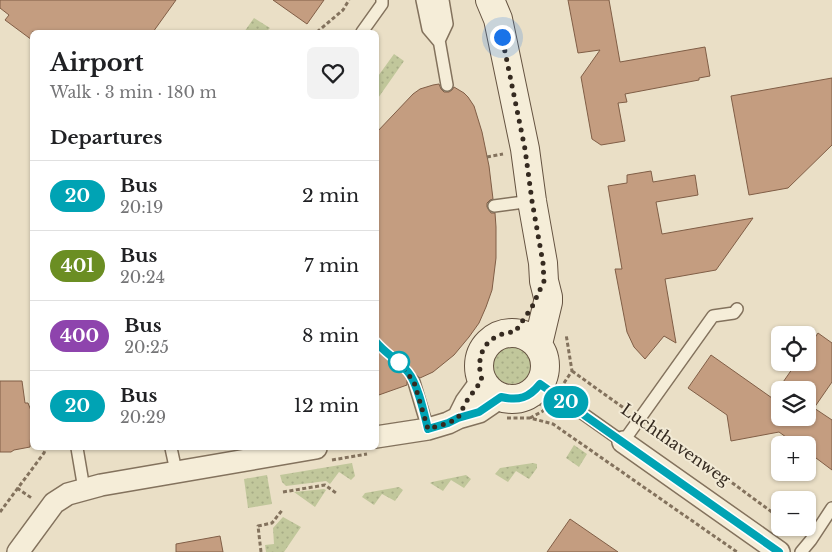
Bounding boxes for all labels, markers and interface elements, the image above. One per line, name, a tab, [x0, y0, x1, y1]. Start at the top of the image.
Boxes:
your location	[490, 25, 515, 50]
button: heart	[307, 47, 359, 99]
text: Airport	[50, 48, 144, 77]
text: Walk · 3 min · 180 m	[50, 82, 217, 102]
text: Departures	[50, 126, 162, 149]
text: Bus	[120, 174, 157, 197]
text: 2 min	[302, 184, 359, 207]
text: 20	[65, 185, 90, 207]
text: 20:19	[120, 197, 163, 217]
text: Bus	[120, 244, 157, 267]
text: 7 min	[304, 254, 359, 277]
text: 401	[61, 255, 94, 277]
text: 20:24	[120, 267, 165, 287]
text: Bus	[124, 314, 162, 337]
text: 8 min	[302, 324, 359, 347]
text: 400	[60, 325, 99, 347]
map controls	[771, 326, 816, 536]
button: locate	[771, 326, 816, 371]
text: 20:25	[124, 337, 169, 357]
unlabelled marker	[388, 351, 410, 373]
button: layers	[771, 381, 816, 426]
text: Bus	[120, 384, 157, 407]
line badge: 20	[544, 386, 588, 418]
text: 20	[553, 391, 579, 413]
text: 12 min	[293, 394, 359, 417]
text: 20	[65, 395, 90, 417]
street label: Luchthavenweg	[617, 399, 735, 489]
text: 20:29	[120, 407, 166, 427]
button: +	[771, 436, 816, 481]
button: −	[771, 491, 816, 536]

